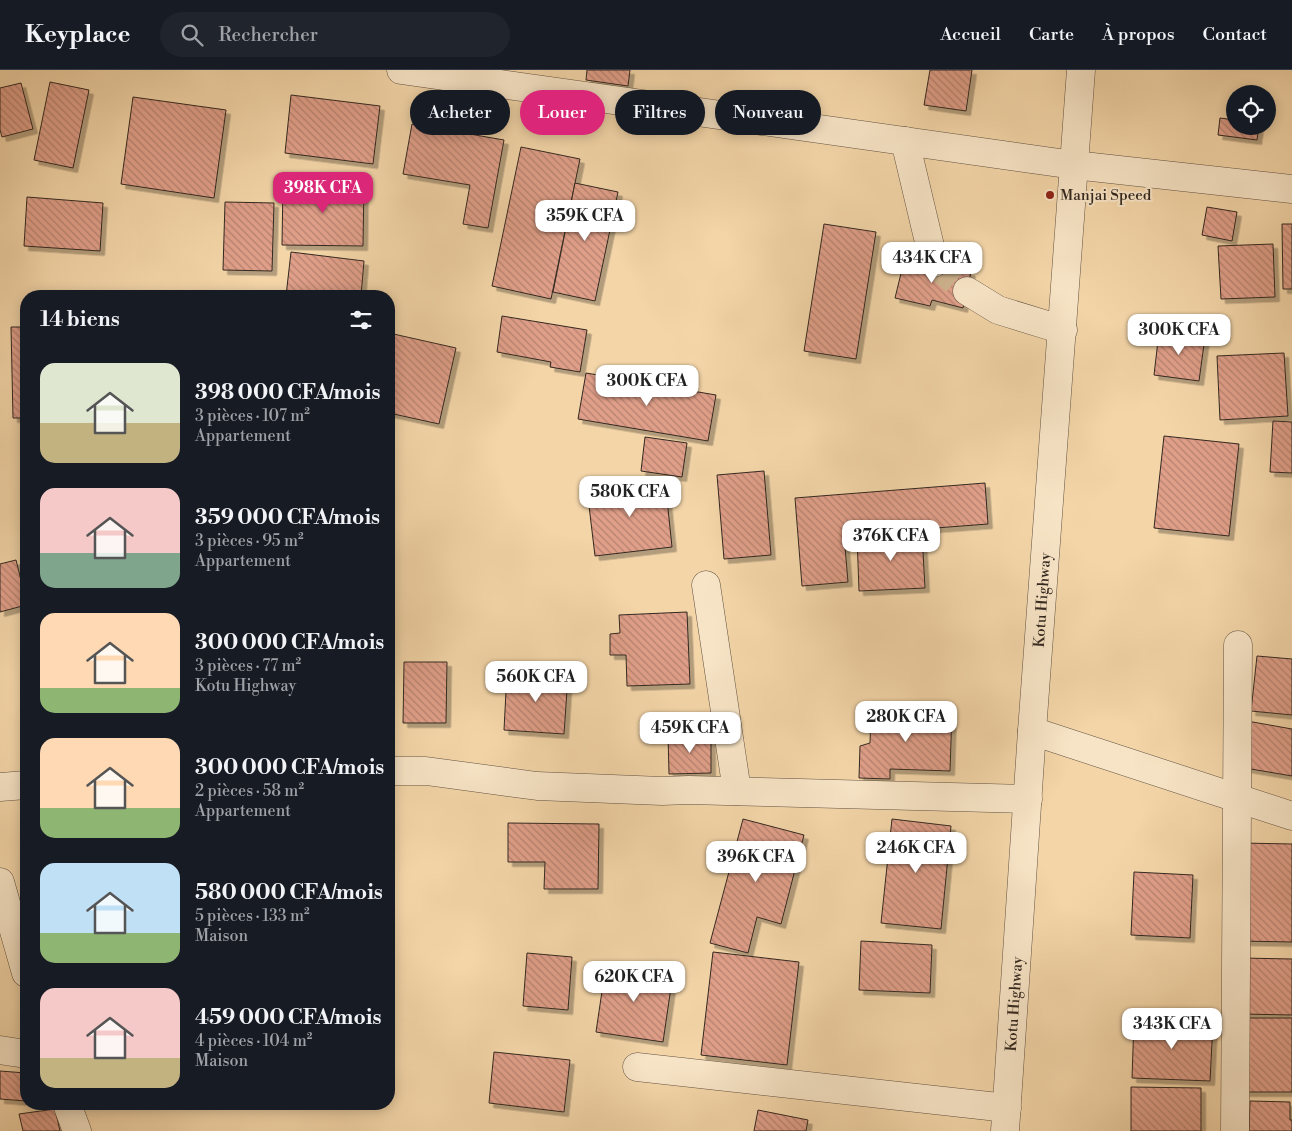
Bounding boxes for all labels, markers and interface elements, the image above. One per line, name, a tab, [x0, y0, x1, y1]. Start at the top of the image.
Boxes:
search box	[160, 12, 510, 57]
text: Keyplace	[25, 20, 130, 50]
icon: search	[178, 21, 206, 49]
text: Rechercher	[218, 23, 318, 47]
text: Accueil	[940, 23, 1001, 46]
text: Carte	[1029, 23, 1074, 46]
text: À propos	[1102, 23, 1175, 46]
text: Contact	[1203, 23, 1267, 46]
map controls	[1226, 85, 1276, 135]
button: locate	[1226, 85, 1276, 135]
chip: Acheter	[410, 90, 510, 135]
chip: Louer	[520, 90, 605, 135]
chip: Filtres	[615, 90, 705, 135]
chip: Nouveau	[715, 90, 821, 135]
pin: 398K CFA	[271, 172, 375, 214]
text: 398K CFA	[284, 178, 362, 198]
place label: Manjai Speed	[1060, 186, 1152, 205]
marker: Manjai Speed	[1044, 189, 1056, 201]
pin: 359K CFA	[533, 200, 637, 242]
text: 359K CFA	[546, 206, 624, 226]
pin: 434K CFA	[880, 242, 984, 284]
text: 434K CFA	[892, 248, 972, 268]
icon: filters	[347, 306, 375, 334]
text: 14 biens	[40, 307, 120, 333]
pin: 300K CFA	[1127, 314, 1231, 356]
text: 300K CFA	[1139, 320, 1219, 340]
pin: 300K CFA	[595, 364, 699, 407]
text: 300K CFA	[607, 371, 687, 391]
text: 398 000 CFA/mois	[195, 380, 380, 406]
icon: home	[80, 383, 140, 443]
text: 3 pièces · 107 m²	[195, 406, 310, 426]
text: Appartement	[195, 426, 291, 446]
pin: 580K CFA	[578, 476, 682, 518]
text: 580K CFA	[590, 482, 670, 502]
text: 359 000 CFA/mois	[195, 505, 380, 531]
icon: home	[80, 508, 140, 568]
pin: 376K CFA	[839, 520, 943, 562]
text: 376K CFA	[853, 526, 929, 546]
text: 3 pièces · 95 m²	[195, 531, 304, 551]
text: Appartement	[195, 551, 291, 571]
street label: Kotu Highway	[1030, 551, 1055, 648]
text: 300 000 CFA/mois	[195, 630, 384, 656]
icon: home	[80, 633, 140, 693]
text: 3 pièces · 77 m²	[195, 656, 301, 676]
pin: 560K CFA	[484, 660, 588, 703]
text: 560K CFA	[496, 667, 576, 687]
text: Kotu Highway	[195, 676, 296, 696]
pin: 280K CFA	[854, 700, 958, 743]
text: 280K CFA	[866, 707, 946, 727]
pin: 459K CFA	[638, 712, 742, 754]
text: 459K CFA	[651, 718, 729, 738]
text: 300 000 CFA/mois	[195, 755, 384, 781]
icon: home	[80, 758, 140, 818]
text: 2 pièces · 58 m²	[195, 781, 304, 801]
text: Appartement	[195, 801, 291, 821]
pin: 246K CFA	[864, 832, 968, 874]
text: 246K CFA	[877, 838, 955, 858]
pin: 396K CFA	[704, 840, 808, 883]
text: 396K CFA	[717, 847, 795, 867]
text: 580 000 CFA/mois	[195, 880, 383, 906]
icon: home	[80, 883, 140, 943]
text: 5 pièces · 133 m²	[195, 906, 310, 926]
text: Maison	[195, 926, 248, 946]
street label: Kotu Highway	[1002, 955, 1027, 1052]
pin: 620K CFA	[582, 960, 686, 1003]
text: 620K CFA	[594, 967, 674, 987]
text: 459 000 CFA/mois	[195, 1005, 382, 1031]
icon: home	[80, 1008, 140, 1068]
pin: 343K CFA	[1120, 1008, 1224, 1050]
text: 343K CFA	[1133, 1014, 1211, 1034]
text: 4 pièces · 104 m²	[195, 1031, 312, 1051]
text: Maison	[195, 1051, 248, 1071]

